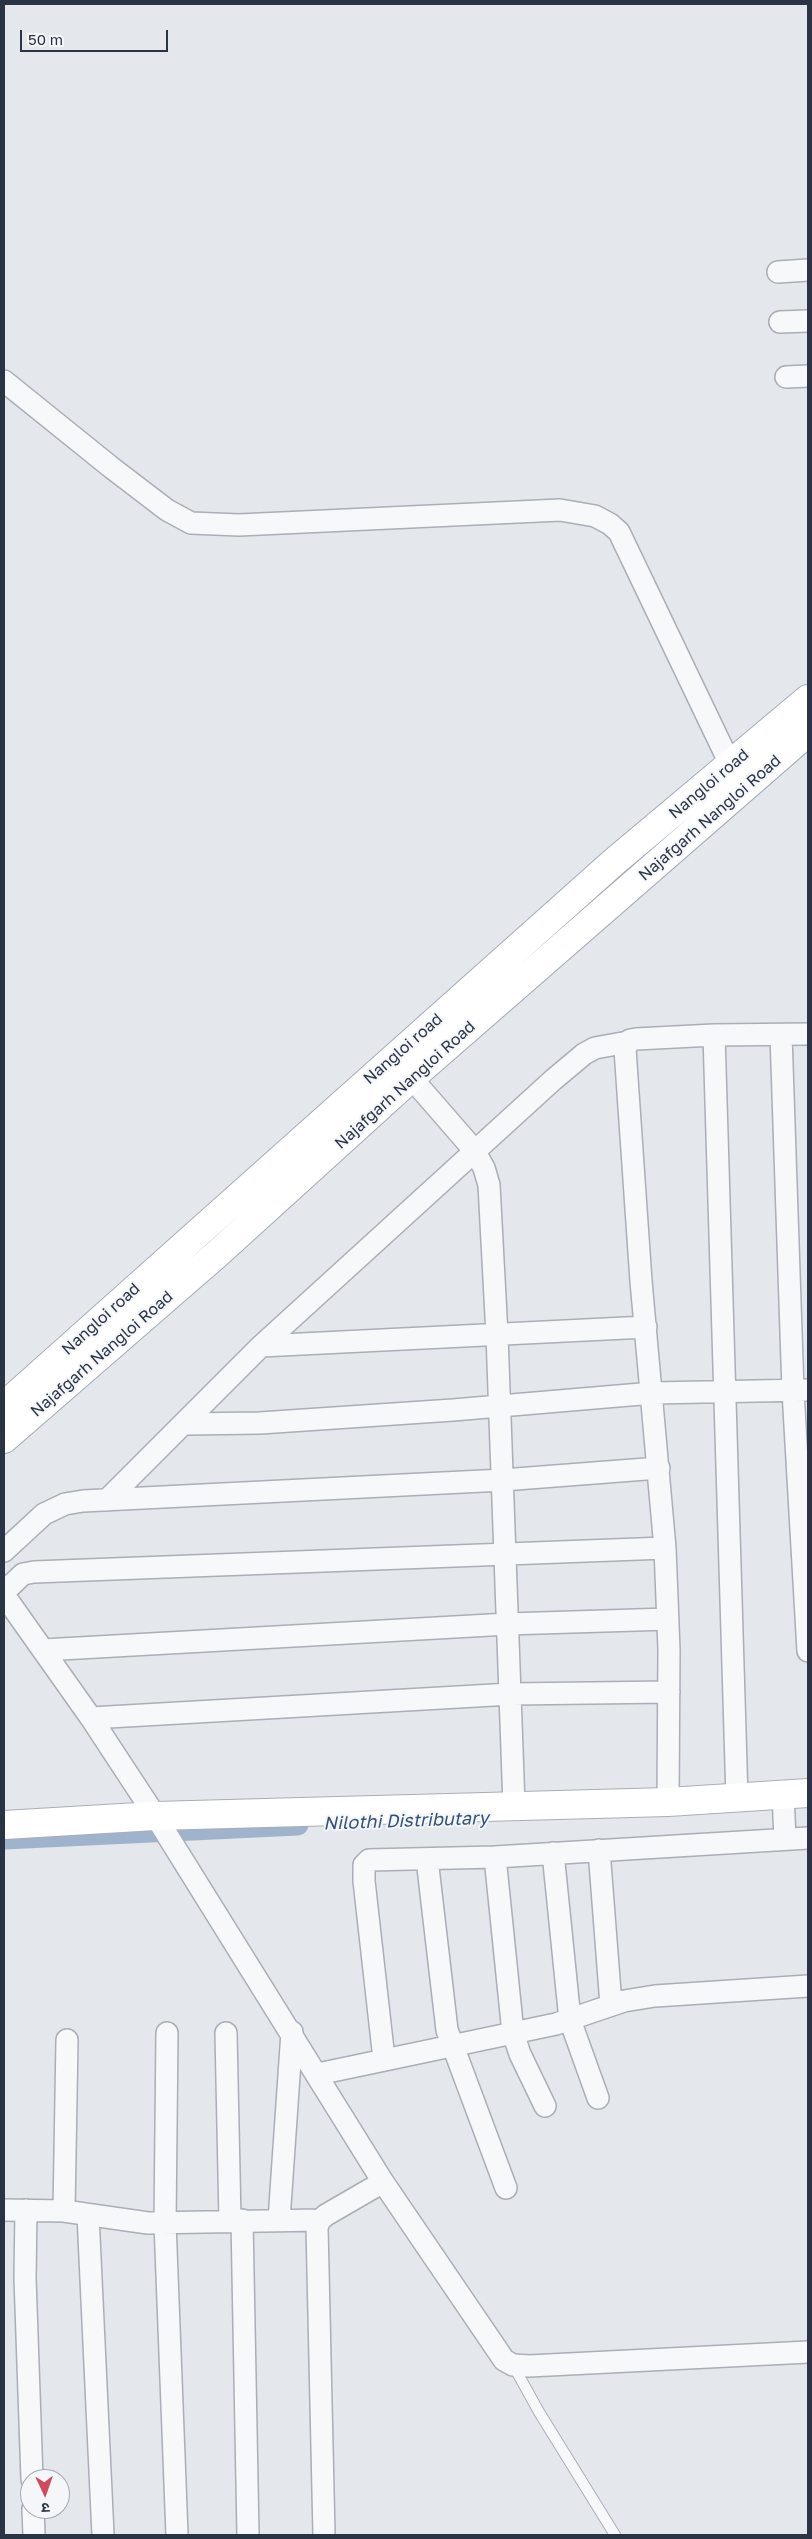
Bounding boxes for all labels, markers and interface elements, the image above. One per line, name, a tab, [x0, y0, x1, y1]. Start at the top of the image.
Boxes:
scale bar	[22, 20, 170, 52]
text: 50 m	[28, 30, 63, 48]
street label: Nangloi road	[665, 745, 753, 823]
street label: Najafgarh Nangloi Road	[635, 751, 785, 885]
street label: Nangloi road	[360, 1010, 446, 1088]
street label: Najafgarh Nangloi Road	[331, 1017, 479, 1153]
street label: Nangloi road	[58, 1279, 144, 1359]
street label: Najafgarh Nangloi Road	[27, 1287, 177, 1421]
water label: Nilothi Distributary	[323, 1807, 489, 1835]
north arrow	[20, 2469, 70, 2519]
text: उ	[41, 2500, 50, 2517]

